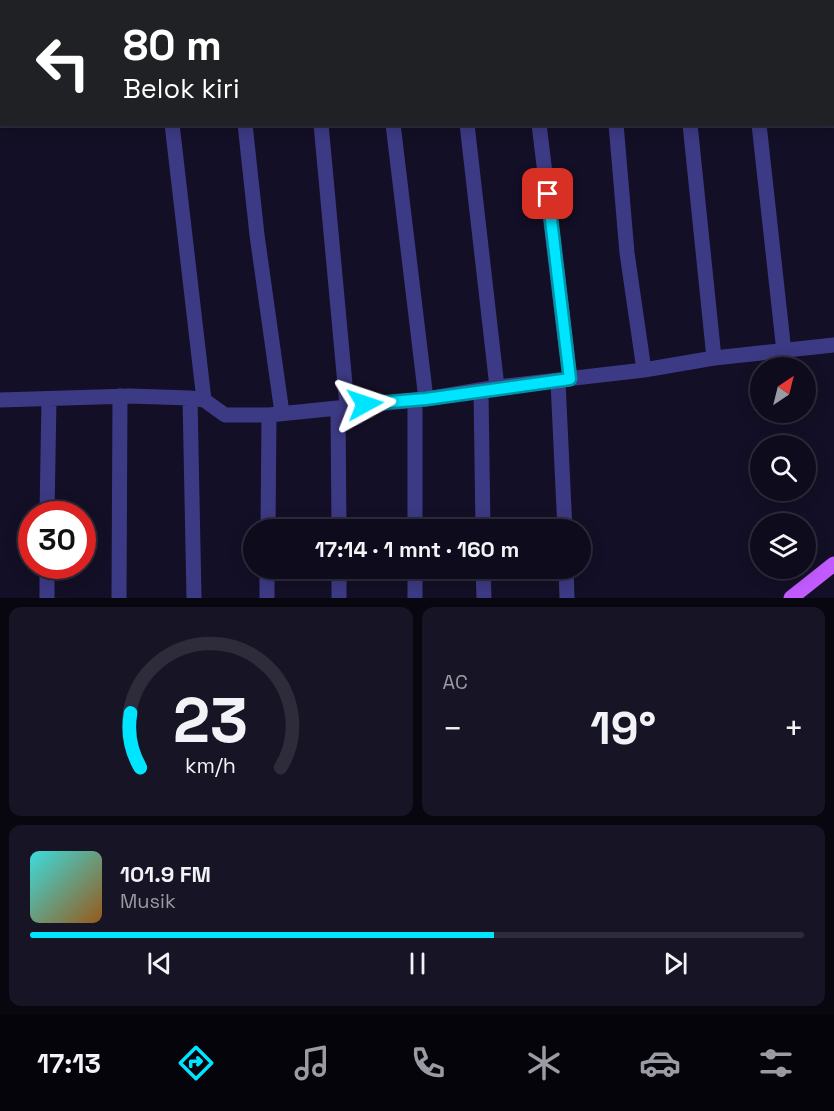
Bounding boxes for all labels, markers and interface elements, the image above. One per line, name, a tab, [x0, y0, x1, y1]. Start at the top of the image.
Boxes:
text: 80 m	[123, 19, 222, 72]
icon: left	[24, 24, 102, 102]
text: Belok kiri	[123, 71, 240, 106]
pin	[522, 168, 573, 219]
icon: arrive	[531, 177, 564, 210]
north arrow	[750, 357, 816, 423]
map controls	[750, 357, 816, 579]
position arrow	[333, 372, 397, 436]
button: search	[750, 435, 816, 501]
speed limit sign: 30	[18, 501, 96, 579]
button: layers	[750, 513, 816, 579]
text: 17:14 · 1 mnt · 160 m	[315, 535, 519, 563]
text: AC	[443, 669, 468, 695]
text: 23	[173, 681, 248, 760]
text: 19°	[590, 700, 656, 757]
text: −	[443, 708, 463, 750]
text: +	[784, 708, 804, 750]
text: km/h	[185, 753, 236, 780]
text: 101.9 FM	[120, 860, 211, 888]
text: Musik	[120, 888, 176, 914]
icon: previous	[143, 947, 176, 980]
icon: pause	[401, 947, 434, 980]
icon: next	[659, 947, 692, 980]
icon: directions	[175, 1042, 217, 1084]
icon: music	[291, 1042, 333, 1084]
icon: phone	[407, 1042, 449, 1084]
icon: climate	[523, 1042, 565, 1084]
icon: car	[639, 1042, 681, 1084]
icon: filters	[755, 1042, 797, 1084]
text: 17:13	[37, 1046, 101, 1081]

